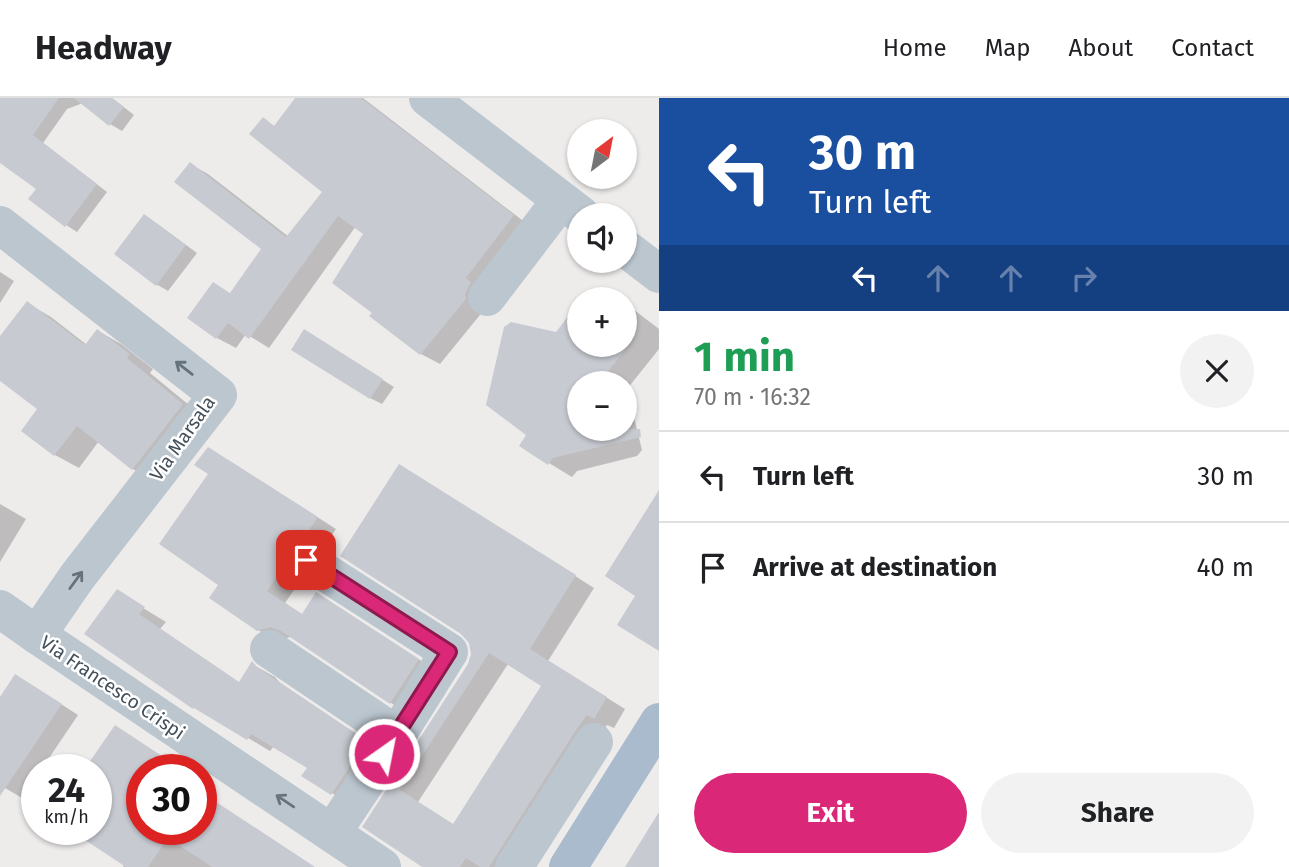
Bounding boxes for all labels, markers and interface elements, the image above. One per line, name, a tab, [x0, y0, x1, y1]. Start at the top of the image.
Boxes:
text: Headway	[35, 28, 172, 68]
text: Home	[883, 34, 947, 62]
text: Map	[985, 34, 1031, 62]
text: About	[1069, 34, 1133, 62]
text: Contact	[1171, 34, 1254, 62]
north arrow	[567, 119, 637, 189]
map controls	[567, 119, 637, 441]
text: 30 m	[809, 123, 916, 182]
icon: left	[694, 126, 785, 217]
text: Turn left	[809, 183, 931, 221]
button: sound	[567, 203, 637, 273]
icon: left	[846, 259, 884, 297]
icon: ahead	[919, 259, 957, 297]
icon: ahead	[992, 259, 1030, 297]
icon: right	[1065, 259, 1103, 297]
button: +	[567, 287, 637, 357]
text: 1 min	[694, 332, 795, 382]
button: close	[1180, 334, 1254, 408]
one-way arrow	[175, 361, 193, 376]
button: −	[567, 371, 637, 441]
text: 70 m · 16:32	[694, 383, 811, 411]
street label: Via Marsala	[145, 392, 220, 485]
icon: left	[694, 458, 732, 496]
text: Turn left	[753, 461, 854, 492]
text: 30 m	[1197, 461, 1254, 492]
pin	[276, 530, 336, 590]
icon: arrive	[287, 541, 325, 579]
icon: arrive	[694, 549, 732, 587]
text: Arrive at destination	[753, 552, 997, 583]
text: 40 m	[1196, 552, 1254, 583]
one-way arrow	[68, 570, 83, 589]
street label: Via Francesco Crispi	[36, 631, 189, 744]
position arrow	[347, 717, 421, 791]
speed limit sign: 30	[126, 754, 217, 845]
text: 24	[48, 769, 85, 811]
button: Exit	[694, 773, 967, 853]
button: Share	[981, 773, 1254, 853]
one-way arrow	[276, 794, 295, 808]
text: km/h	[44, 806, 89, 828]

